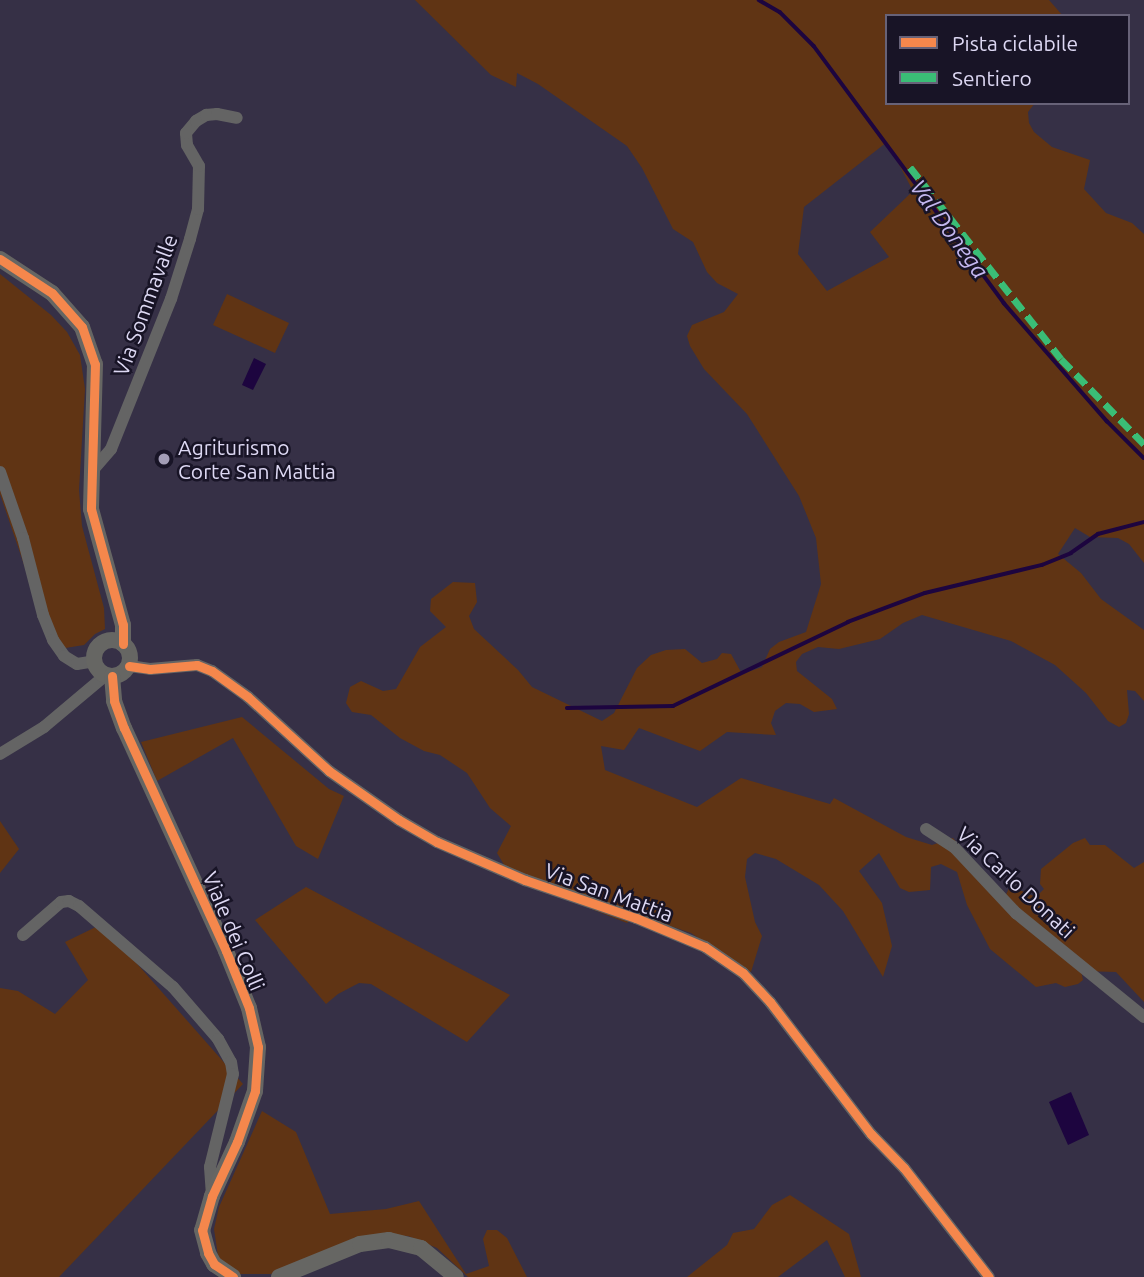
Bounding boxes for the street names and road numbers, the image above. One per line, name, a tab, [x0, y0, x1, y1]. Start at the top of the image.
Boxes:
street label: Via Sommavalle	[108, 231, 182, 379]
street label: Via Carlo Donati	[952, 821, 1080, 943]
street label: Via San Mattia	[541, 857, 677, 927]
street label: Viale dei Colli	[198, 868, 270, 994]

